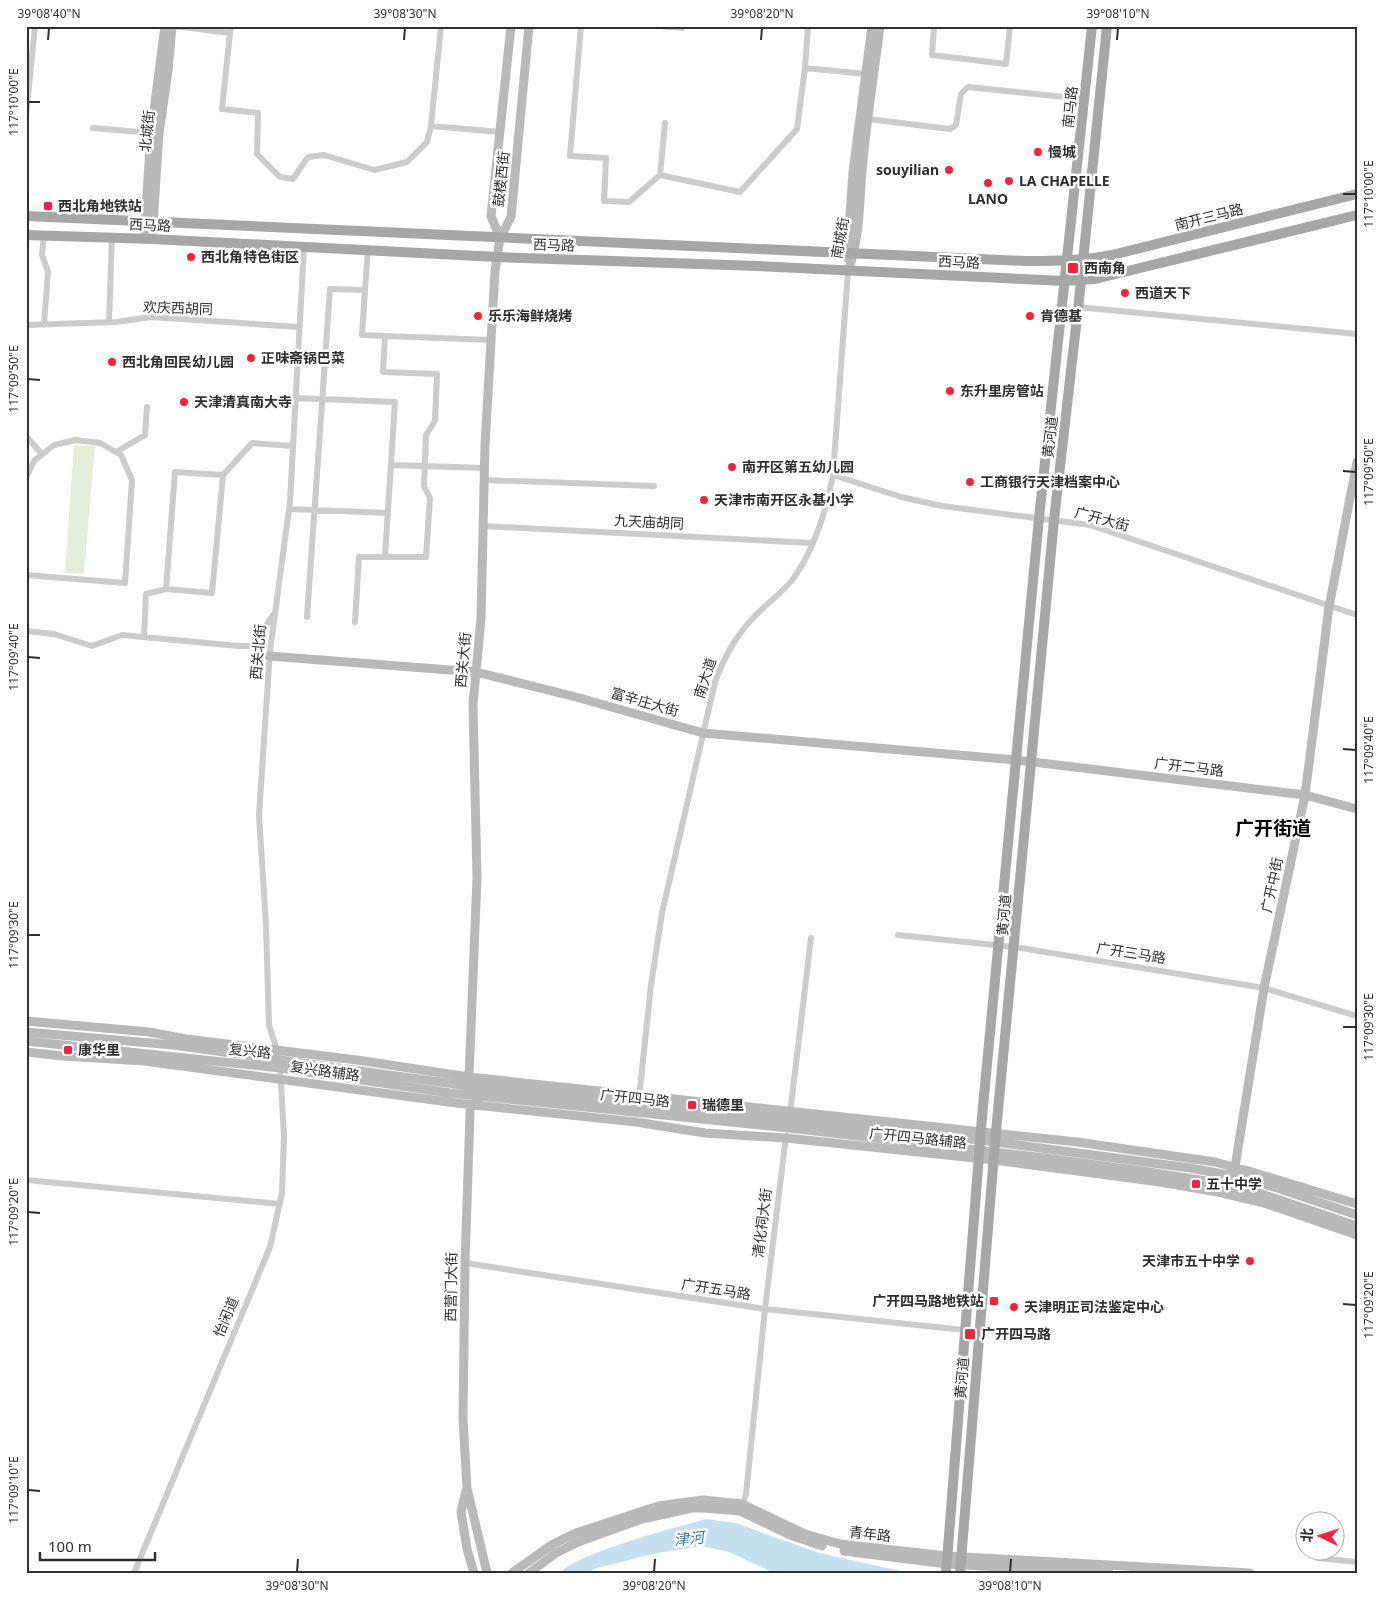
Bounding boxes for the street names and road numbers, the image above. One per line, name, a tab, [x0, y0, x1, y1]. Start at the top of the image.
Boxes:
street label: 南马路	[1058, 85, 1081, 129]
street label: 北城街	[135, 109, 158, 153]
street label: 鼓楼西街	[488, 150, 513, 208]
street label: 南开三马路	[1173, 199, 1245, 234]
street label: 西马路	[129, 214, 171, 235]
street label: 南城街	[827, 216, 853, 260]
street label: 西马路	[533, 234, 575, 255]
street label: 西马路	[938, 251, 980, 272]
street label: 欢庆西胡同	[143, 297, 213, 318]
street label: 黄河道	[1038, 415, 1061, 459]
street label: 广开大街	[1073, 502, 1132, 535]
street label: 九天庙胡同	[614, 510, 684, 533]
street label: 西关北街	[246, 623, 269, 681]
street label: 西关大街	[451, 631, 474, 689]
street label: 南大道	[689, 655, 720, 701]
street label: 富辛庄大街	[609, 683, 681, 720]
street label: 广开二马路	[1153, 753, 1225, 780]
street label: 广开中街	[1256, 856, 1287, 914]
street label: 黄河道	[992, 893, 1015, 937]
street label: 广开三马路	[1095, 938, 1167, 967]
street label: 复兴路	[228, 1039, 272, 1062]
street label: 复兴路辅路	[289, 1056, 361, 1085]
street label: 广开四马路	[599, 1084, 671, 1111]
street label: 广开四马路辅路	[868, 1123, 968, 1152]
street label: 清化祠大街	[748, 1187, 775, 1259]
street label: 西营门大街	[440, 1252, 461, 1322]
street label: 广开五马路	[680, 1274, 752, 1303]
street label: 怡闲道	[209, 1294, 242, 1340]
street label: 黄河道	[950, 1356, 973, 1400]
street label: 青年路	[848, 1522, 892, 1545]

